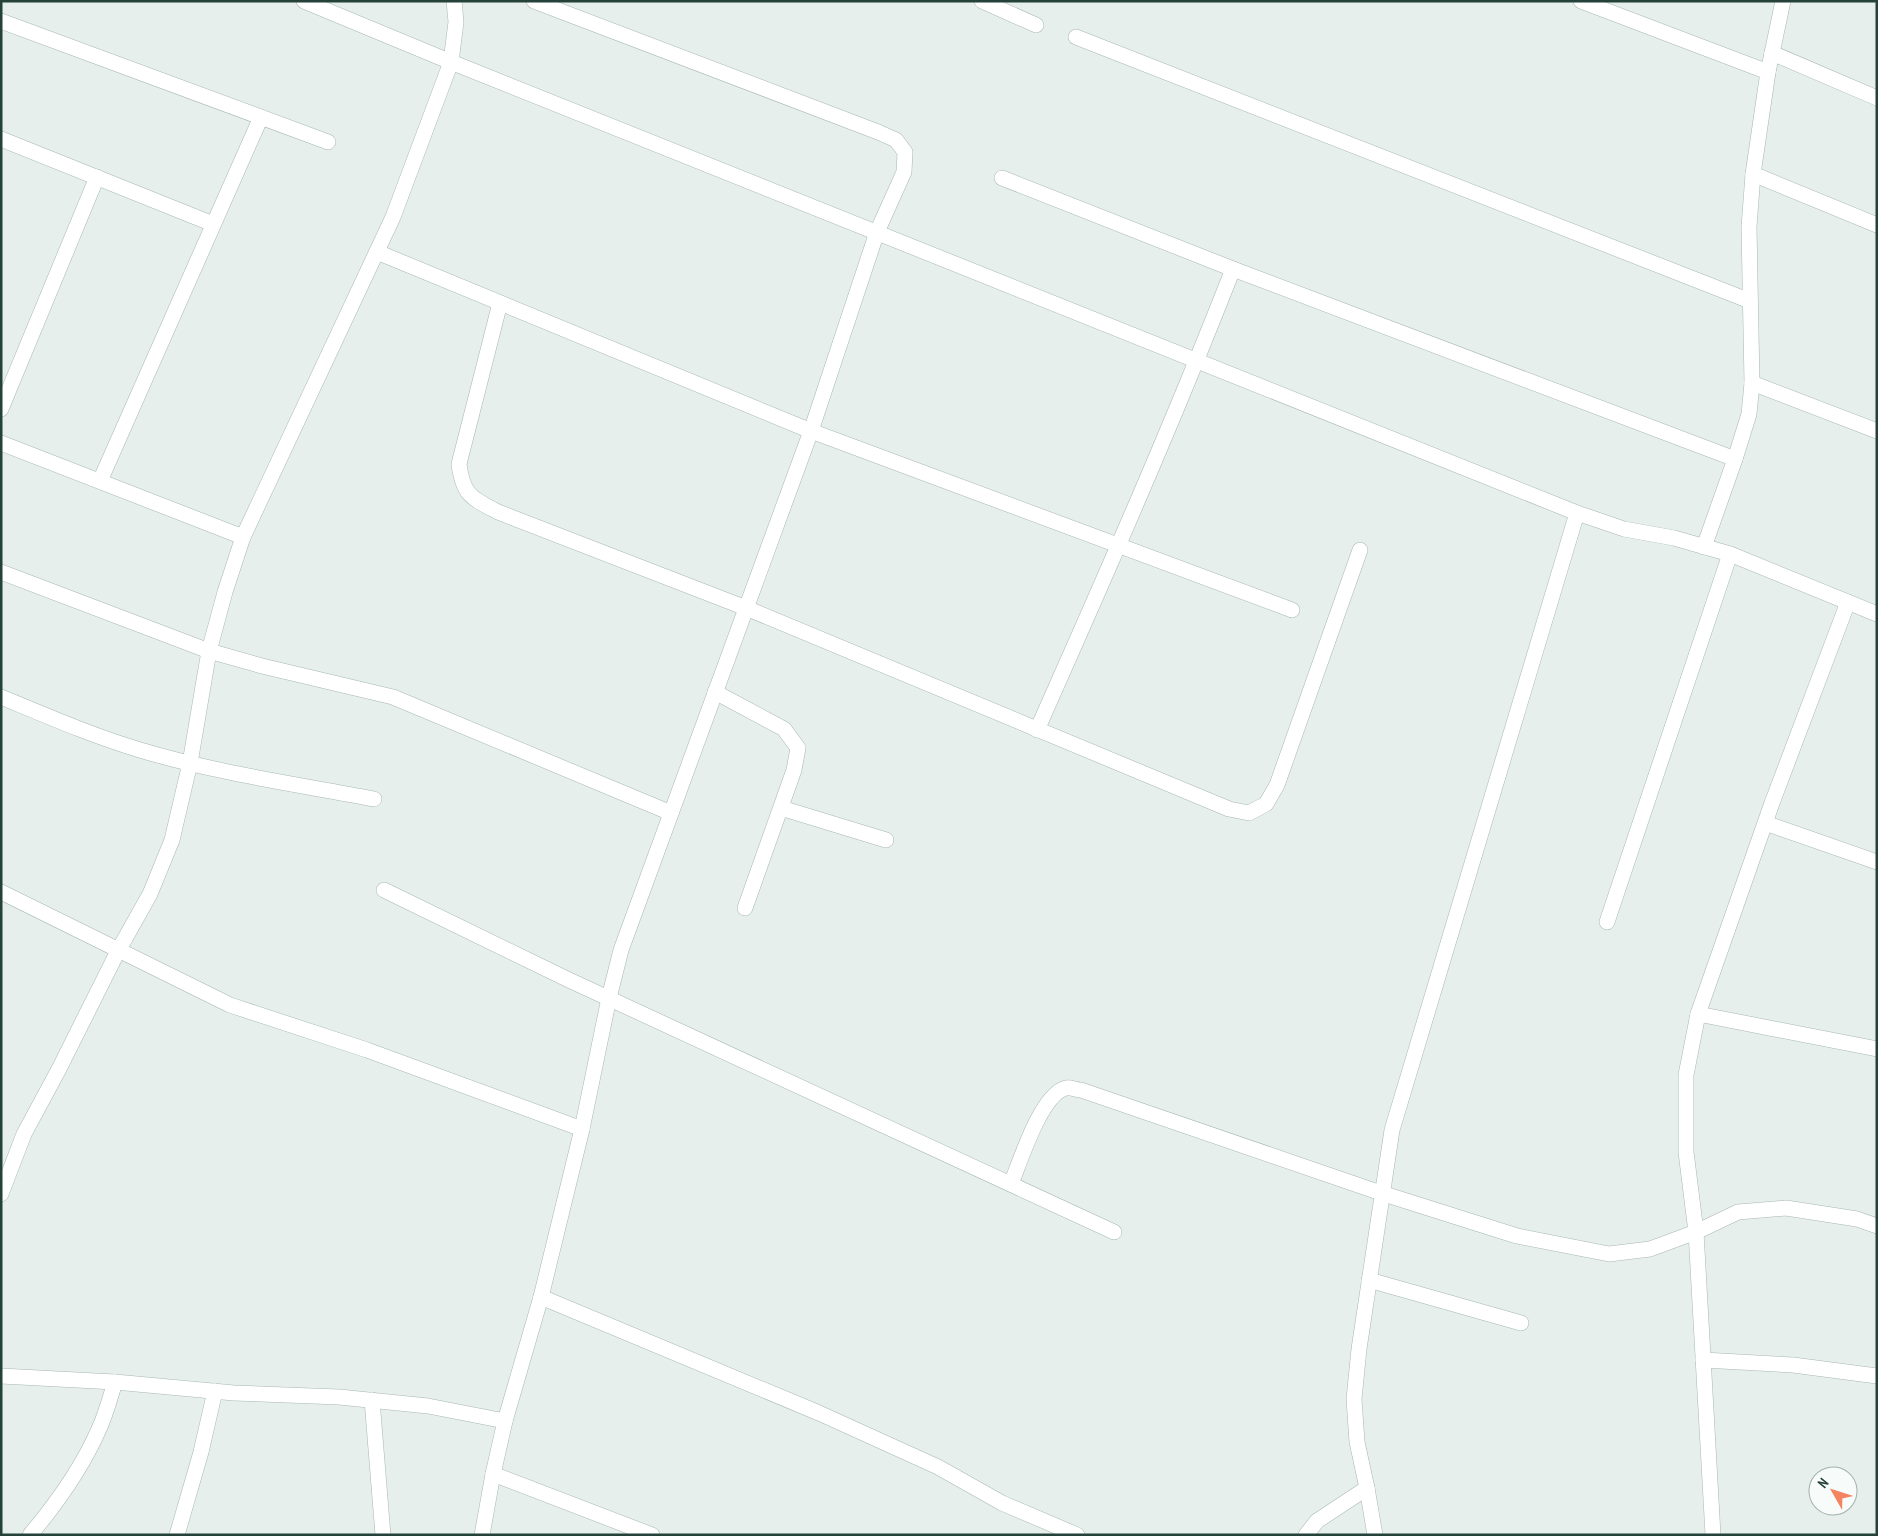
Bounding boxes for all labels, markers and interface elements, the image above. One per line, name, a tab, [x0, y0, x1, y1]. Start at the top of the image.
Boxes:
north arrow	[1808, 1466, 1858, 1516]
text: N	[1814, 1474, 1832, 1491]

